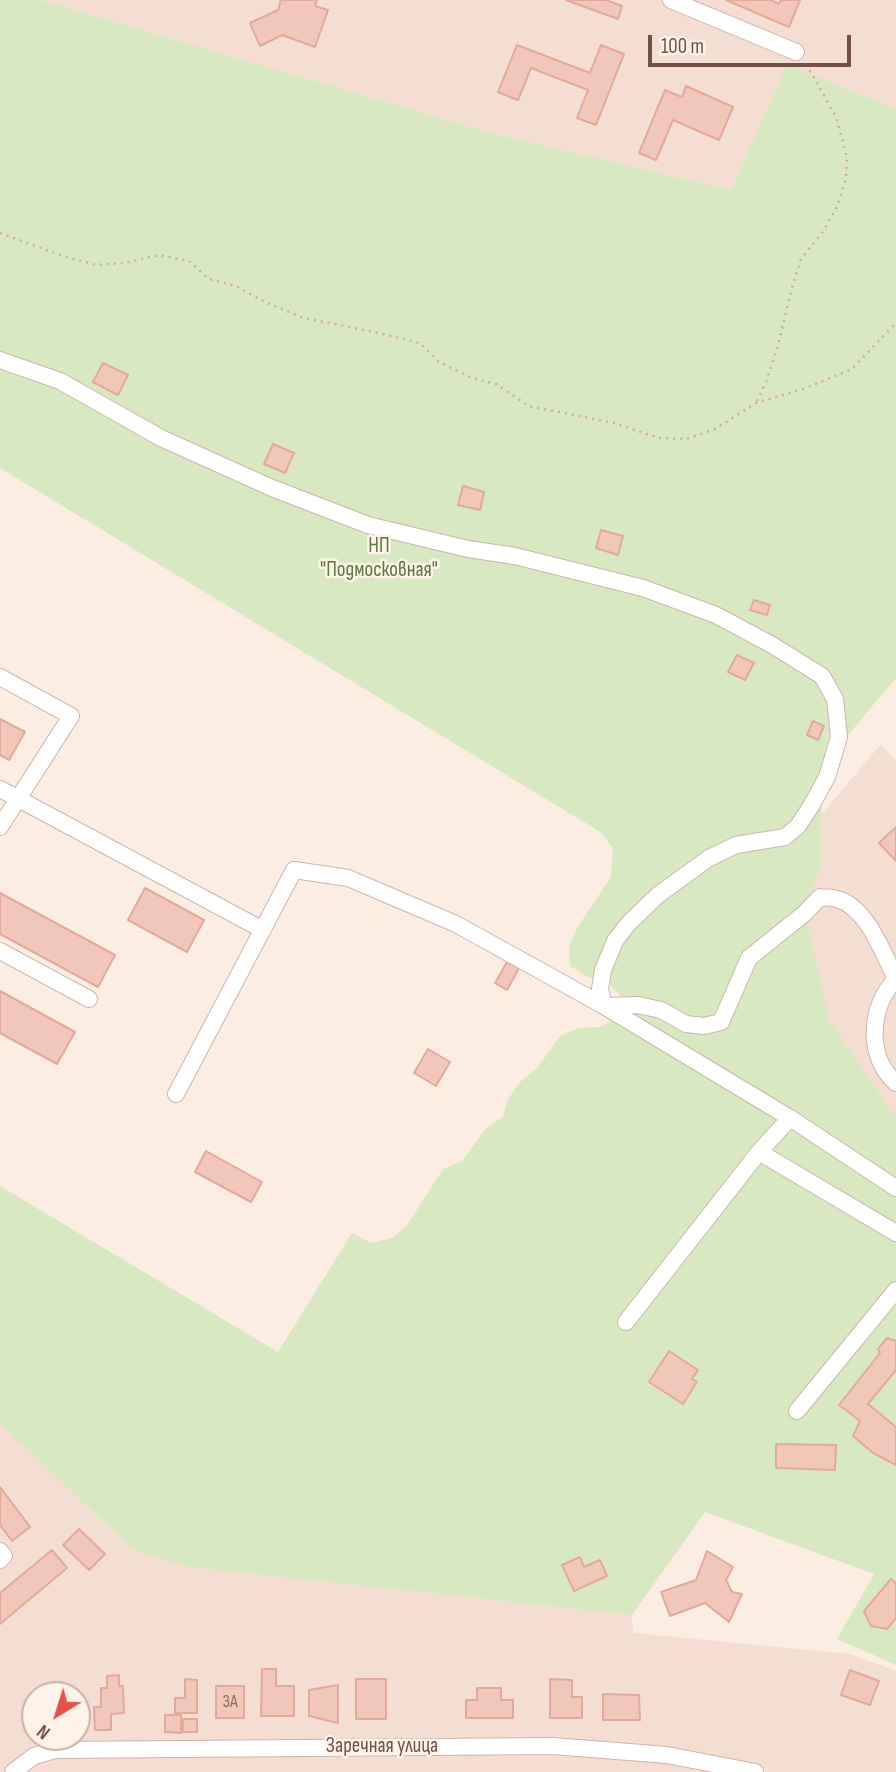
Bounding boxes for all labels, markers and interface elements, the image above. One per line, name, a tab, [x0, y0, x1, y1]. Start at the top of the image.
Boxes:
scale bar	[651, 21, 854, 65]
text: 100 m	[661, 34, 704, 59]
park label: НП "Подмосковная"	[320, 534, 438, 584]
north arrow	[21, 1681, 91, 1751]
house number: 3А	[222, 1691, 238, 1713]
text: N	[33, 1719, 55, 1744]
street label: Заречная улица	[326, 1734, 438, 1760]

